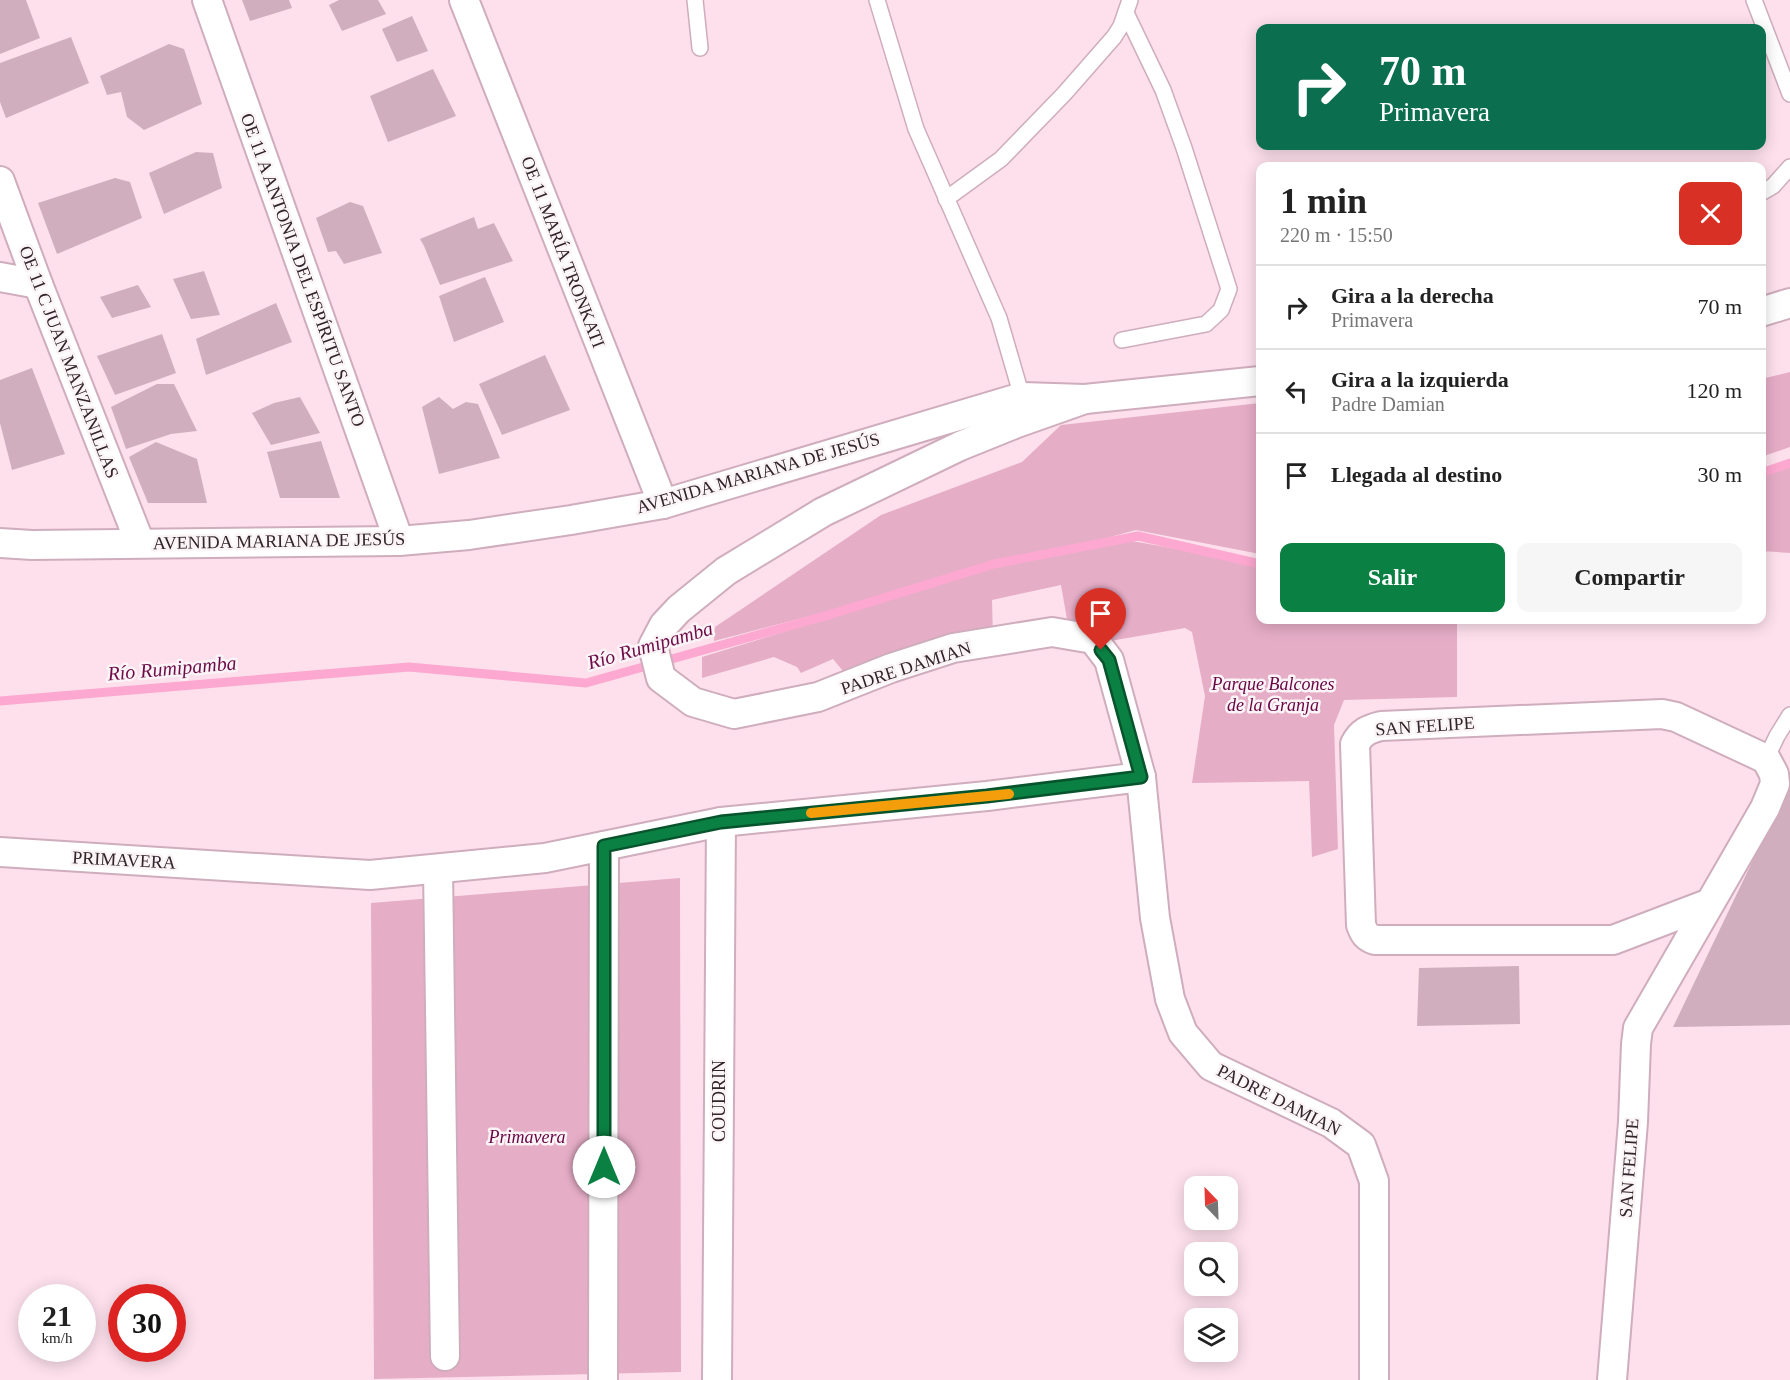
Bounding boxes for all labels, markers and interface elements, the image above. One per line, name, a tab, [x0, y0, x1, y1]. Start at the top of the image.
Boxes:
icon: right	[1280, 48, 1358, 126]
text: 70 m	[1379, 48, 1467, 94]
text: Primavera	[1379, 97, 1490, 127]
street label: OE 11 A ANTONIA DEL ESPÍRITU SANTO	[237, 110, 370, 429]
street label: OE 11 MARÍA TRONKATI	[517, 153, 610, 351]
text: 1 min	[1280, 181, 1367, 221]
button: close	[1679, 182, 1742, 245]
text: 220 m · 15:50	[1280, 224, 1393, 246]
street label: OE 11 C JUAN MANZANILLAS	[15, 243, 123, 481]
text: Gira a la derecha	[1331, 283, 1494, 308]
icon: right	[1280, 291, 1313, 324]
text: 70 m	[1697, 294, 1742, 319]
text: Primavera	[1331, 309, 1413, 331]
text: Gira a la izquierda	[1331, 367, 1509, 392]
icon: left	[1280, 375, 1313, 408]
text: 120 m	[1686, 378, 1742, 403]
text: Padre Damian	[1331, 393, 1445, 415]
street label: AVENIDA MARIANA DE JESÚS	[634, 428, 882, 517]
icon: arrive	[1280, 459, 1313, 492]
text: Llegada al destino	[1331, 462, 1502, 487]
text: 30 m	[1697, 462, 1742, 487]
street label: AVENIDA MARIANA DE JESÚS	[153, 528, 405, 553]
button: Salir	[1280, 543, 1505, 612]
button: Compartir	[1517, 543, 1742, 612]
pin	[1075, 588, 1126, 650]
icon: arrive	[1084, 597, 1117, 630]
water label: Río Rumipamba	[584, 617, 716, 675]
street label: PADRE DAMIAN	[838, 637, 974, 699]
water label: Río Rumipamba	[106, 651, 238, 686]
park label: Parque Balcones de la Granja	[1211, 674, 1334, 715]
street label: SAN FELIPE	[1375, 713, 1475, 739]
street label: PRIMAVERA	[72, 847, 176, 873]
street label: COUDRIN	[709, 1060, 729, 1142]
street label: PADRE DAMIAN	[1214, 1060, 1344, 1140]
street label: SAN FELIPE	[1616, 1118, 1642, 1218]
park label: Primavera	[488, 1127, 565, 1147]
position arrow	[572, 1135, 636, 1199]
north arrow	[1184, 1176, 1238, 1230]
map controls	[1184, 1176, 1238, 1362]
button: search	[1184, 1242, 1238, 1296]
speed limit sign: 30	[108, 1284, 186, 1362]
text: 21	[42, 1299, 72, 1332]
button: layers	[1184, 1308, 1238, 1362]
text: km/h	[42, 1330, 72, 1346]

